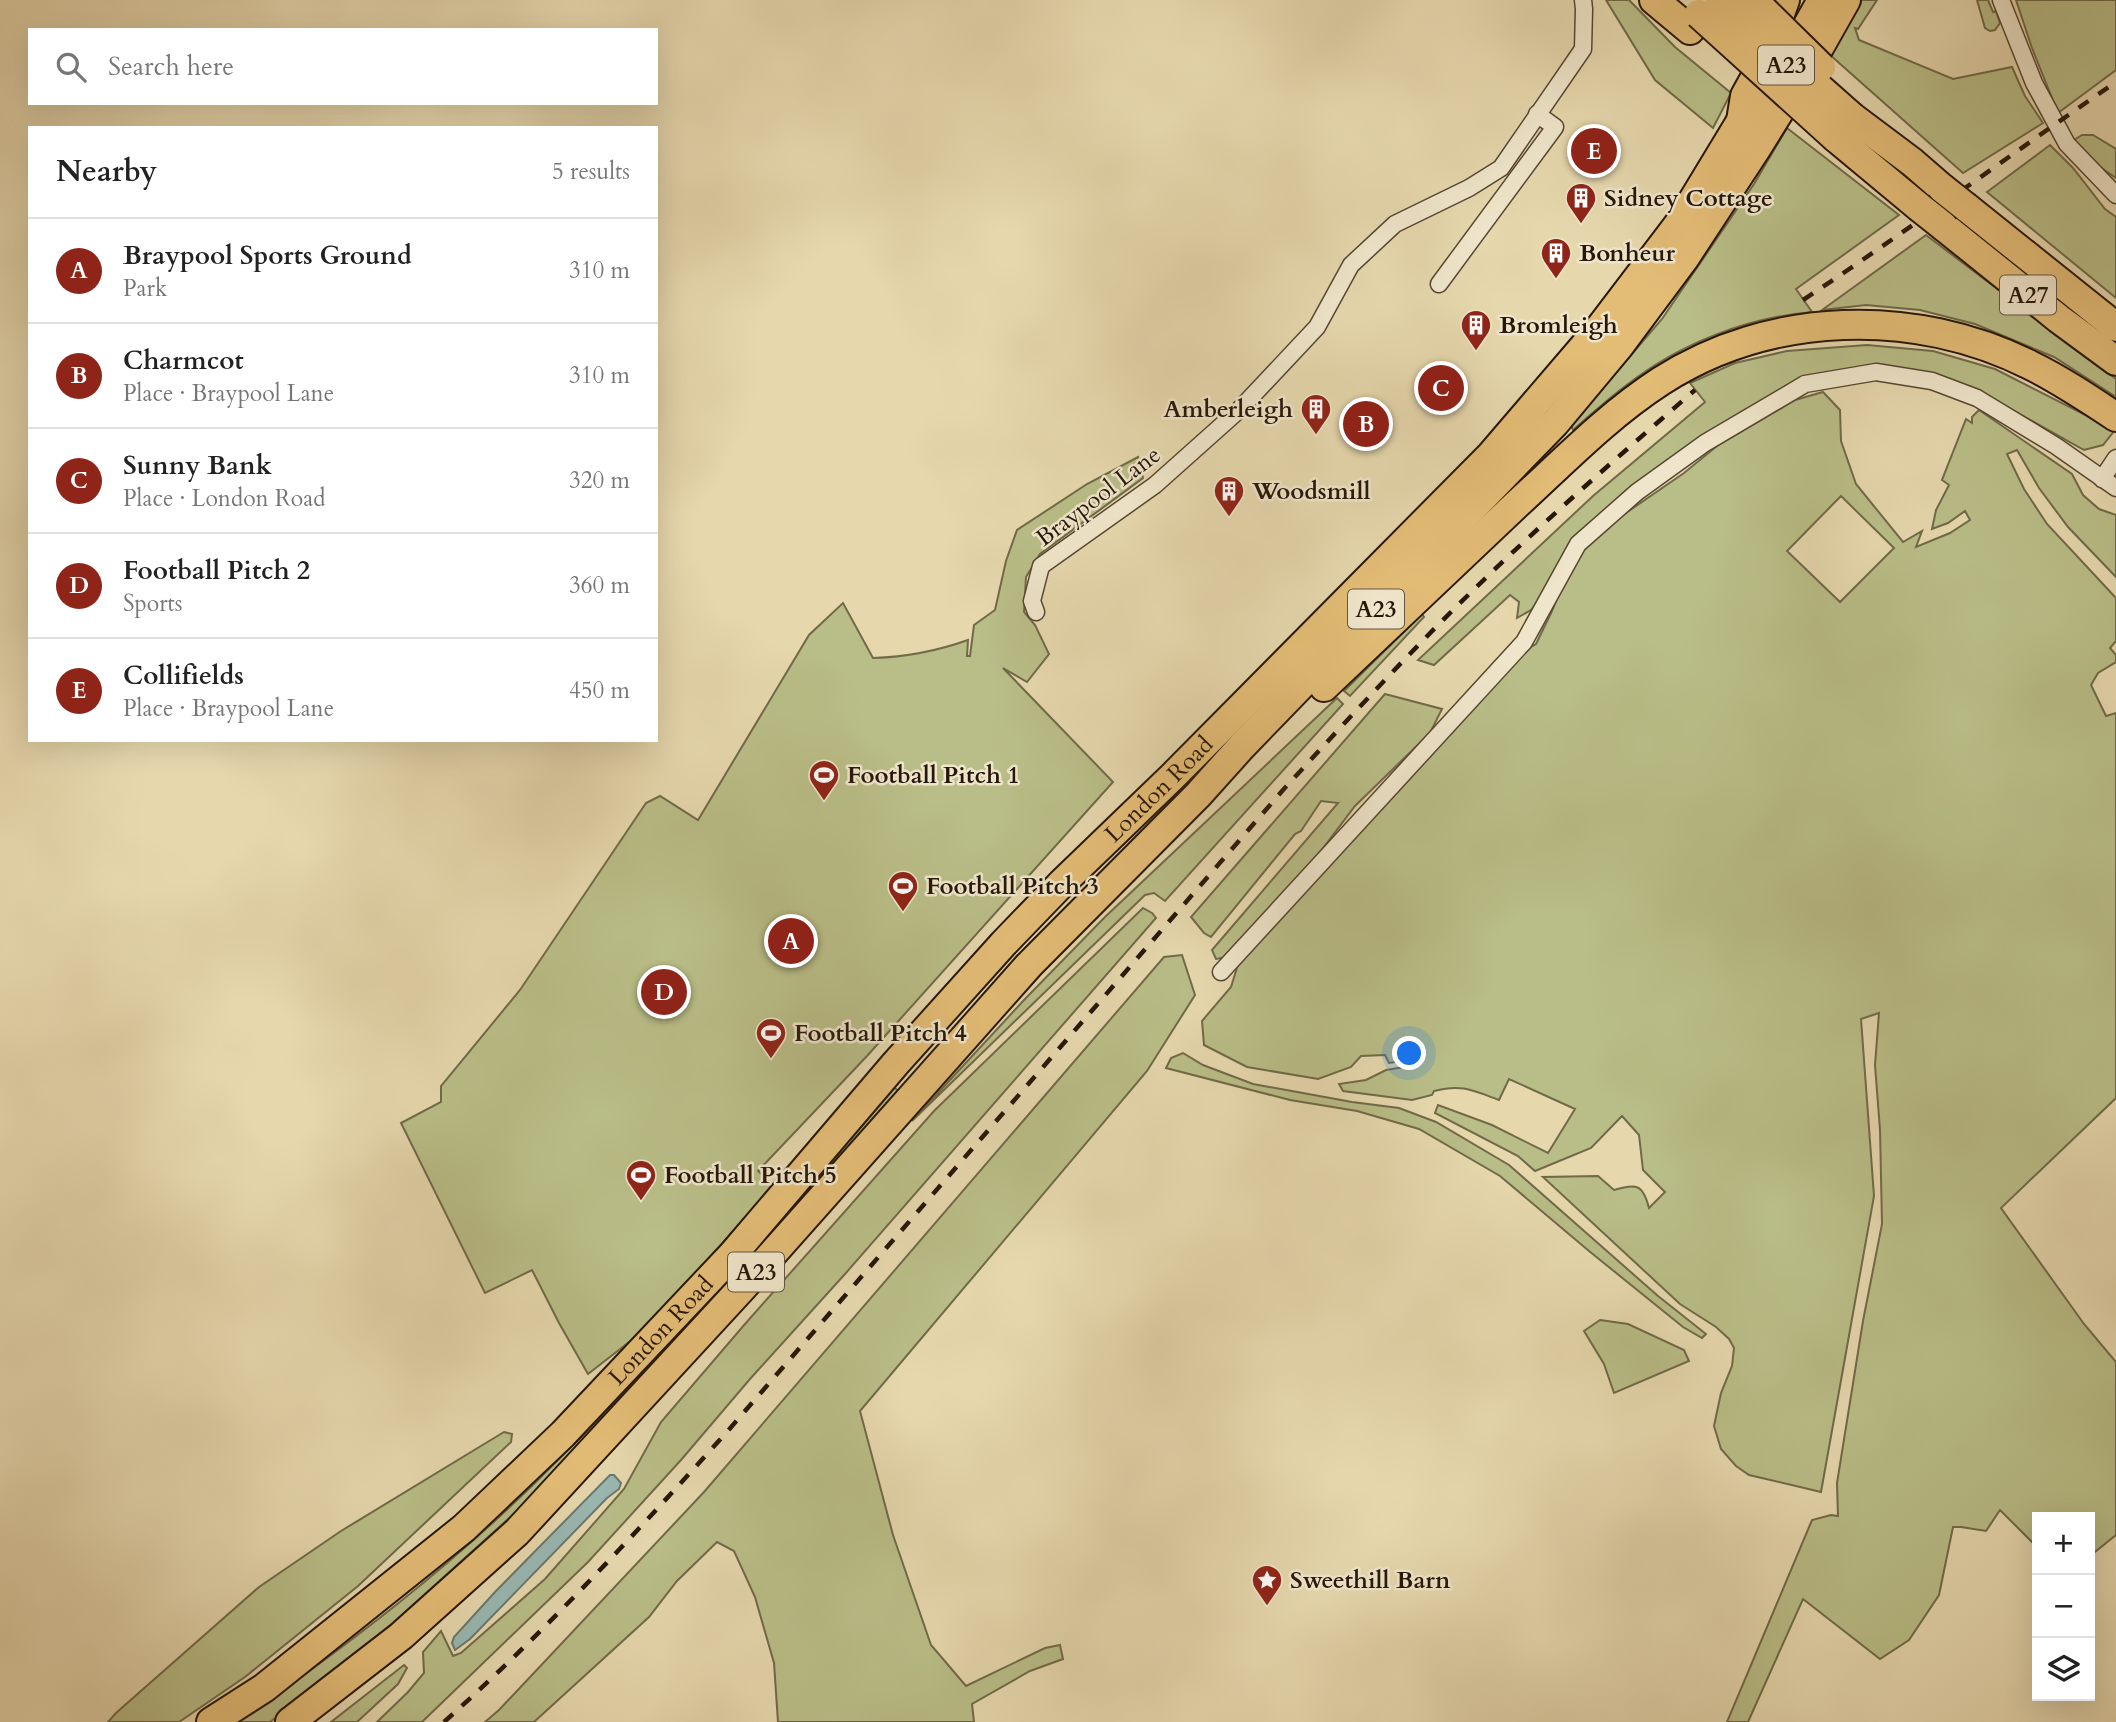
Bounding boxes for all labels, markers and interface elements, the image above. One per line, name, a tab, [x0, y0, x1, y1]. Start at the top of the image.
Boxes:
search box	[28, 28, 658, 105]
road number: A23	[1758, 46, 1814, 85]
icon: search	[52, 48, 90, 86]
text: Search here	[108, 49, 234, 84]
pin: E	[1571, 125, 1617, 177]
text: Nearby	[56, 151, 157, 192]
text: 5 results	[552, 156, 630, 187]
building icon: Sidney Cottage	[1564, 181, 1598, 225]
place label: Sidney Cottage	[1604, 182, 1773, 215]
building icon: Bonheur	[1539, 236, 1573, 280]
place label: Bonheur	[1579, 237, 1676, 270]
text: Braypool Sports Ground	[123, 238, 412, 273]
text: A	[70, 255, 88, 286]
text: 310 m	[569, 255, 630, 286]
text: Park	[123, 273, 167, 304]
road number: A27	[2000, 276, 2056, 314]
building icon: Bromleigh	[1459, 308, 1493, 352]
place label: Bromleigh	[1499, 309, 1618, 342]
text: Charmcot	[123, 343, 244, 378]
text: B	[71, 360, 87, 391]
text: 310 m	[569, 360, 630, 391]
pin: C	[1418, 362, 1464, 414]
text: Place · Braypool Lane	[123, 378, 334, 409]
building icon: Amberleigh	[1299, 392, 1333, 436]
place label: Amberleigh	[1163, 393, 1293, 426]
pin: B	[1343, 398, 1389, 450]
street label: Braypool Lane	[1029, 438, 1168, 554]
text: Sunny Bank	[123, 448, 272, 483]
text: C	[70, 465, 88, 496]
text: 320 m	[569, 465, 630, 496]
building icon: Woodsmill	[1212, 474, 1246, 518]
place label: Woodsmill	[1251, 475, 1370, 508]
text: Place · London Road	[123, 483, 325, 514]
text: Football Pitch 2	[123, 553, 310, 588]
text: D	[69, 570, 89, 601]
text: 360 m	[569, 570, 630, 601]
text: Sports	[123, 588, 183, 619]
road number: A23	[1348, 590, 1404, 628]
text: Collifields	[123, 658, 244, 693]
text: E	[72, 675, 86, 706]
text: 450 m	[569, 675, 630, 706]
text: Place · Braypool Lane	[123, 693, 334, 724]
street label: London Road	[1098, 729, 1221, 850]
sports icon: Football Pitch 1	[807, 758, 841, 802]
place label: Football Pitch 1	[847, 759, 1020, 792]
sports icon: Football Pitch 3	[886, 869, 920, 913]
place label: Football Pitch 3	[926, 870, 1099, 903]
pin: A	[768, 915, 814, 967]
pin: D	[641, 966, 687, 1018]
sports icon: Football Pitch 4	[754, 1016, 788, 1060]
place label: Football Pitch 4	[794, 1017, 967, 1050]
your location	[1392, 1036, 1426, 1070]
sports icon: Football Pitch 5	[624, 1158, 658, 1202]
place label: Football Pitch 5	[664, 1159, 837, 1192]
road number: A23	[728, 1252, 784, 1292]
street label: London Road	[601, 1269, 721, 1393]
map controls	[2032, 1512, 2095, 1701]
button: +	[2032, 1512, 2095, 1575]
place icon: Sweethill Barn	[1250, 1563, 1284, 1607]
place label: Sweethill Barn	[1290, 1564, 1451, 1597]
button: −	[2032, 1575, 2095, 1638]
button: layers	[2032, 1638, 2095, 1701]

